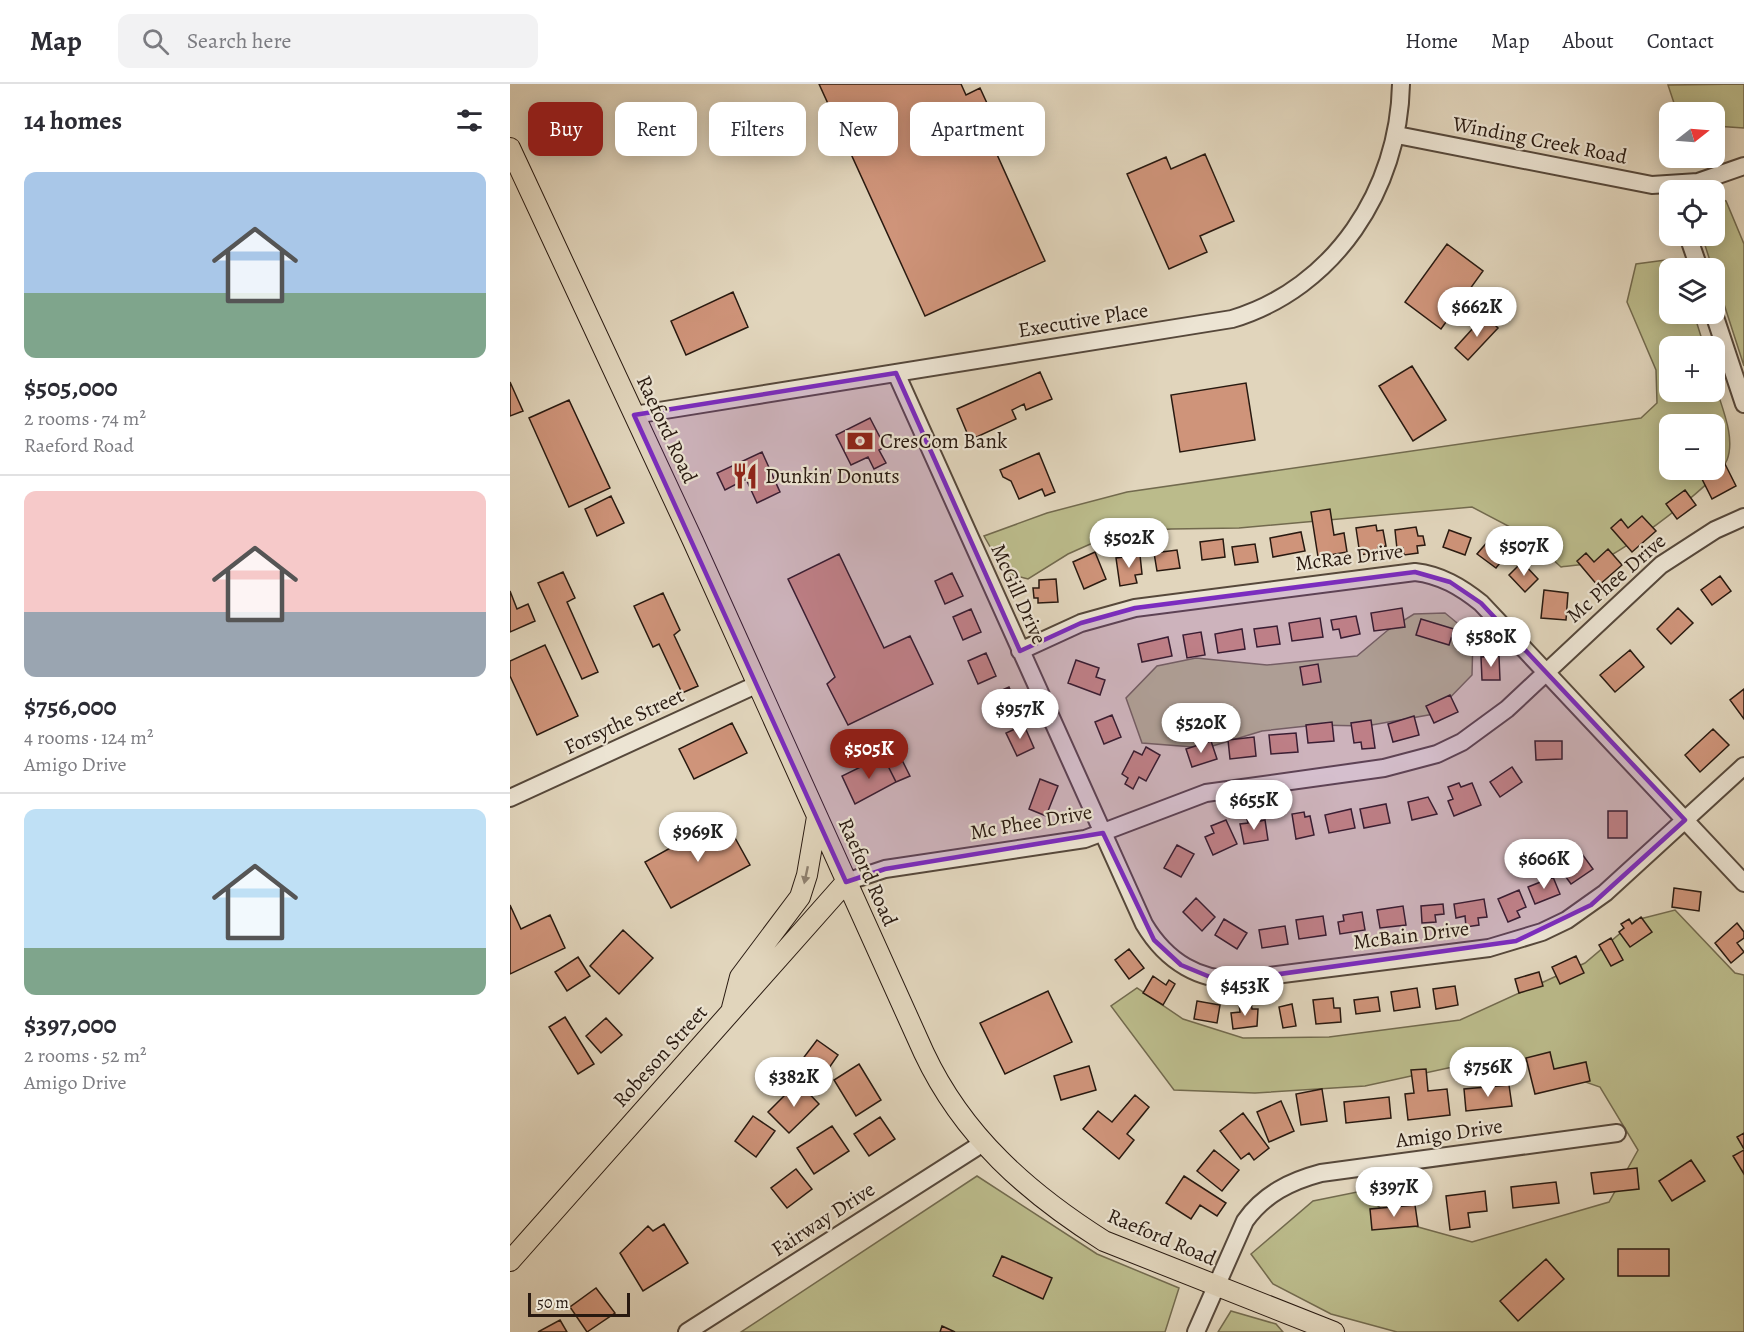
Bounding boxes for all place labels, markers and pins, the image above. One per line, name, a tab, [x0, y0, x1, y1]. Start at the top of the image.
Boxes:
pin: $662K	[1435, 287, 1519, 338]
bank icon: CresCom Bank	[845, 426, 875, 456]
place label: CresCom Bank	[880, 427, 1008, 455]
restaurant icon: Dunkin' Donuts	[730, 461, 760, 491]
place label: Dunkin' Donuts	[765, 462, 900, 490]
pin: $502K	[1087, 518, 1171, 569]
pin: $507K	[1482, 526, 1566, 577]
pin: $580K	[1449, 617, 1533, 668]
pin: $957K	[978, 689, 1062, 740]
pin: $520K	[1159, 703, 1243, 754]
pin: $505K	[827, 729, 911, 780]
pin: $655K	[1212, 780, 1296, 831]
pin: $969K	[656, 812, 740, 863]
pin: $606K	[1502, 839, 1586, 890]
pin: $453K	[1203, 966, 1287, 1017]
pin: $756K	[1446, 1047, 1530, 1098]
pin: $382K	[752, 1057, 836, 1108]
pin: $397K	[1352, 1167, 1436, 1218]

